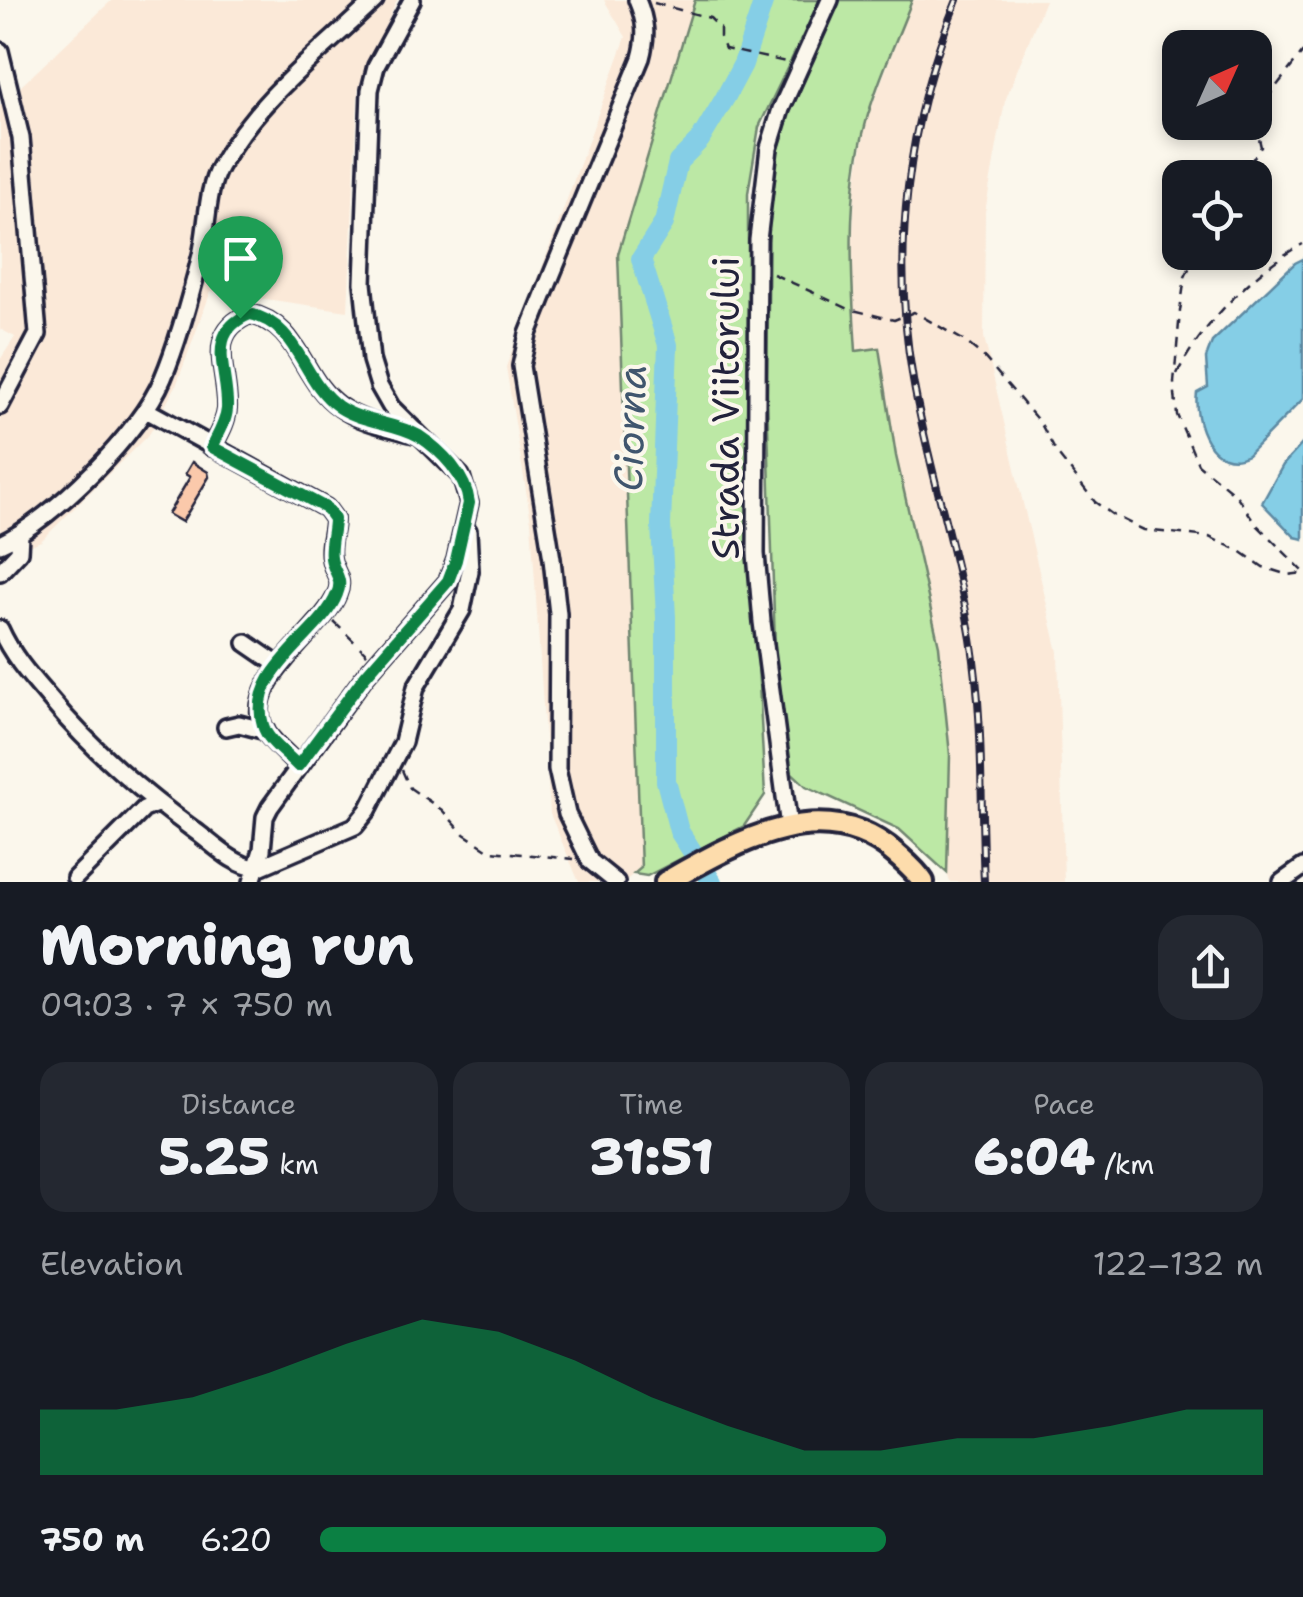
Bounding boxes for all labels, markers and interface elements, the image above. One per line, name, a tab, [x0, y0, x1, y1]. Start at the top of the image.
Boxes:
north arrow	[1162, 30, 1272, 140]
map controls	[1162, 30, 1272, 270]
button: locate	[1162, 160, 1272, 270]
pin	[198, 216, 283, 319]
icon: arrive	[213, 231, 268, 286]
street label: Strada Viitorului	[700, 256, 751, 560]
water label: Ciorna	[601, 364, 659, 492]
text: Morning run	[40, 908, 414, 982]
button: share	[1158, 915, 1263, 1020]
text: 09:03 · 7 × 750 m	[40, 983, 333, 1026]
text: Distance	[181, 1085, 296, 1123]
text: Time	[619, 1085, 684, 1123]
text: Pace	[1033, 1085, 1095, 1123]
text: 5.25	[159, 1123, 270, 1190]
text: 31:51	[589, 1123, 714, 1190]
text: 6:04	[974, 1123, 1095, 1190]
text: km	[270, 1145, 319, 1183]
text: /km	[1095, 1145, 1154, 1183]
text: Elevation	[40, 1242, 183, 1285]
text: 122–132 m	[1093, 1242, 1263, 1285]
text: 750 m	[40, 1518, 144, 1561]
text: 6:20	[200, 1518, 272, 1561]

